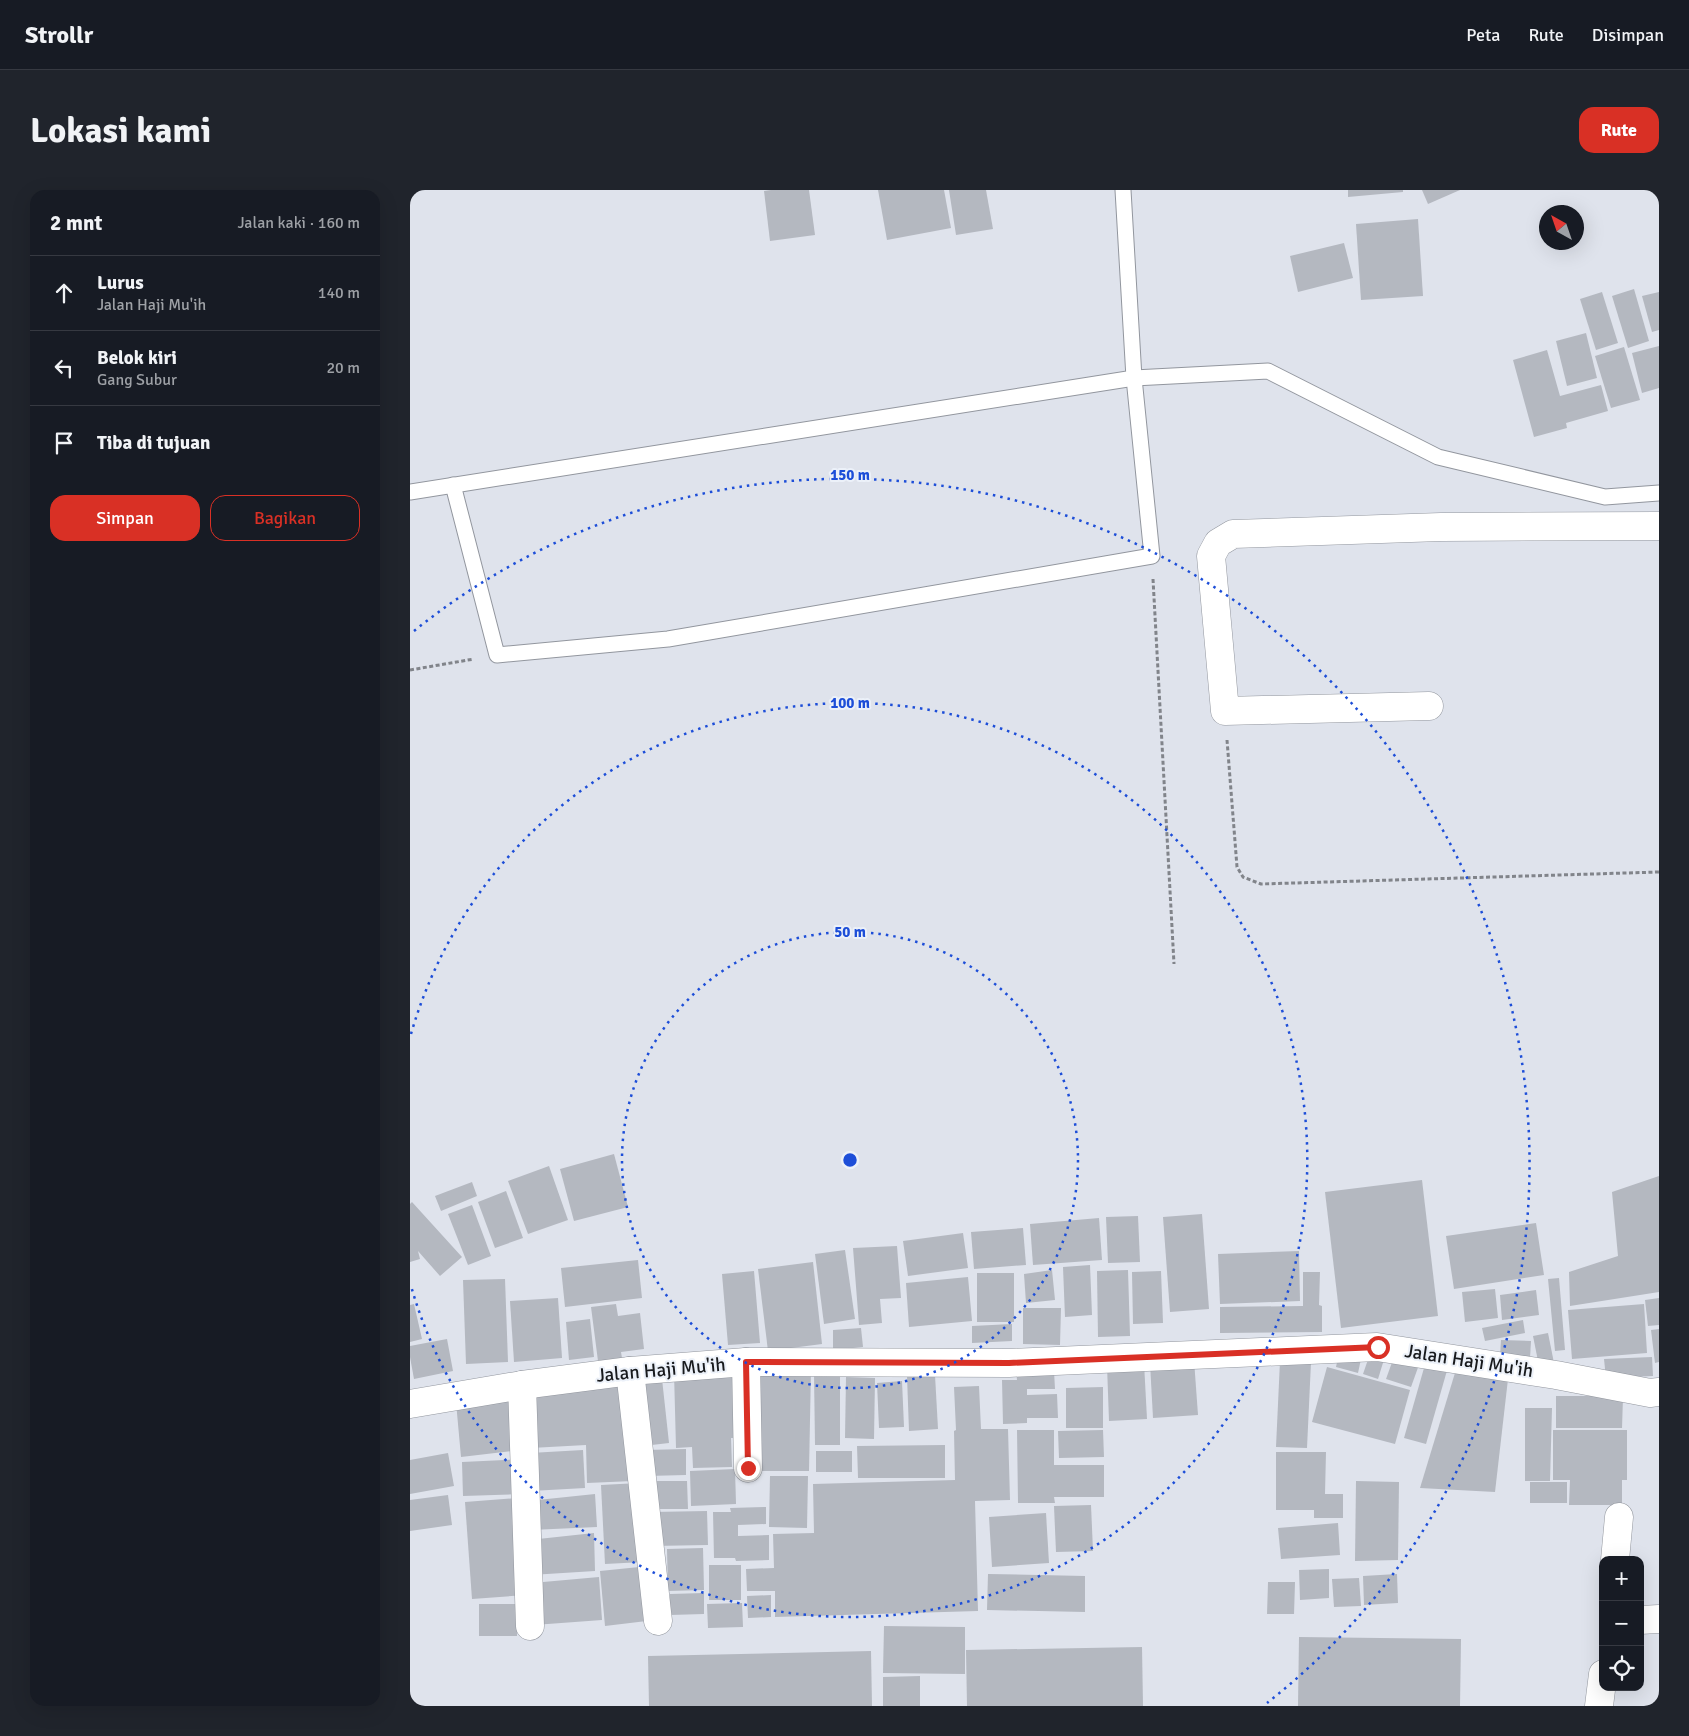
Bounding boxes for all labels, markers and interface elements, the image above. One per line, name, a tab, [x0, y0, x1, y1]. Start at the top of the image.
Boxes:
text: Strollr	[25, 20, 93, 50]
text: Peta	[1466, 24, 1500, 46]
text: Rute	[1528, 24, 1564, 46]
text: Disimpan	[1592, 24, 1664, 46]
button: Rute	[1579, 107, 1659, 153]
text: Lokasi kami	[30, 109, 211, 152]
north arrow	[1539, 205, 1584, 250]
text: 2 mnt	[50, 210, 102, 236]
text: Jalan kaki · 160 m	[238, 213, 360, 233]
text: Lurus	[97, 271, 144, 295]
icon: ahead	[50, 279, 78, 307]
text: 140 m	[318, 283, 360, 303]
text: Jalan Haji Mu'ih	[97, 295, 206, 315]
text: Belok kiri	[97, 346, 177, 370]
icon: left	[50, 354, 78, 382]
text: 20 m	[326, 358, 360, 378]
text: Gang Subur	[97, 370, 177, 390]
icon: arrive	[50, 429, 78, 457]
text: Tiba di tujuan	[97, 431, 210, 455]
text: 150 m	[830, 466, 870, 484]
button: Simpan	[50, 495, 200, 541]
button: Bagikan	[210, 495, 360, 541]
text: 100 m	[830, 694, 870, 712]
text: 50 m	[834, 923, 866, 941]
centre of rings	[841, 1151, 859, 1169]
route start	[1367, 1336, 1390, 1359]
street label: Jalan Haji Mu'ih	[1403, 1339, 1535, 1383]
street label: Jalan Haji Mu'ih	[595, 1352, 727, 1388]
route end	[737, 1457, 760, 1480]
map controls	[1599, 1556, 1644, 1691]
button: +	[1599, 1556, 1644, 1601]
button: −	[1599, 1601, 1644, 1646]
button: locate	[1599, 1646, 1644, 1691]

